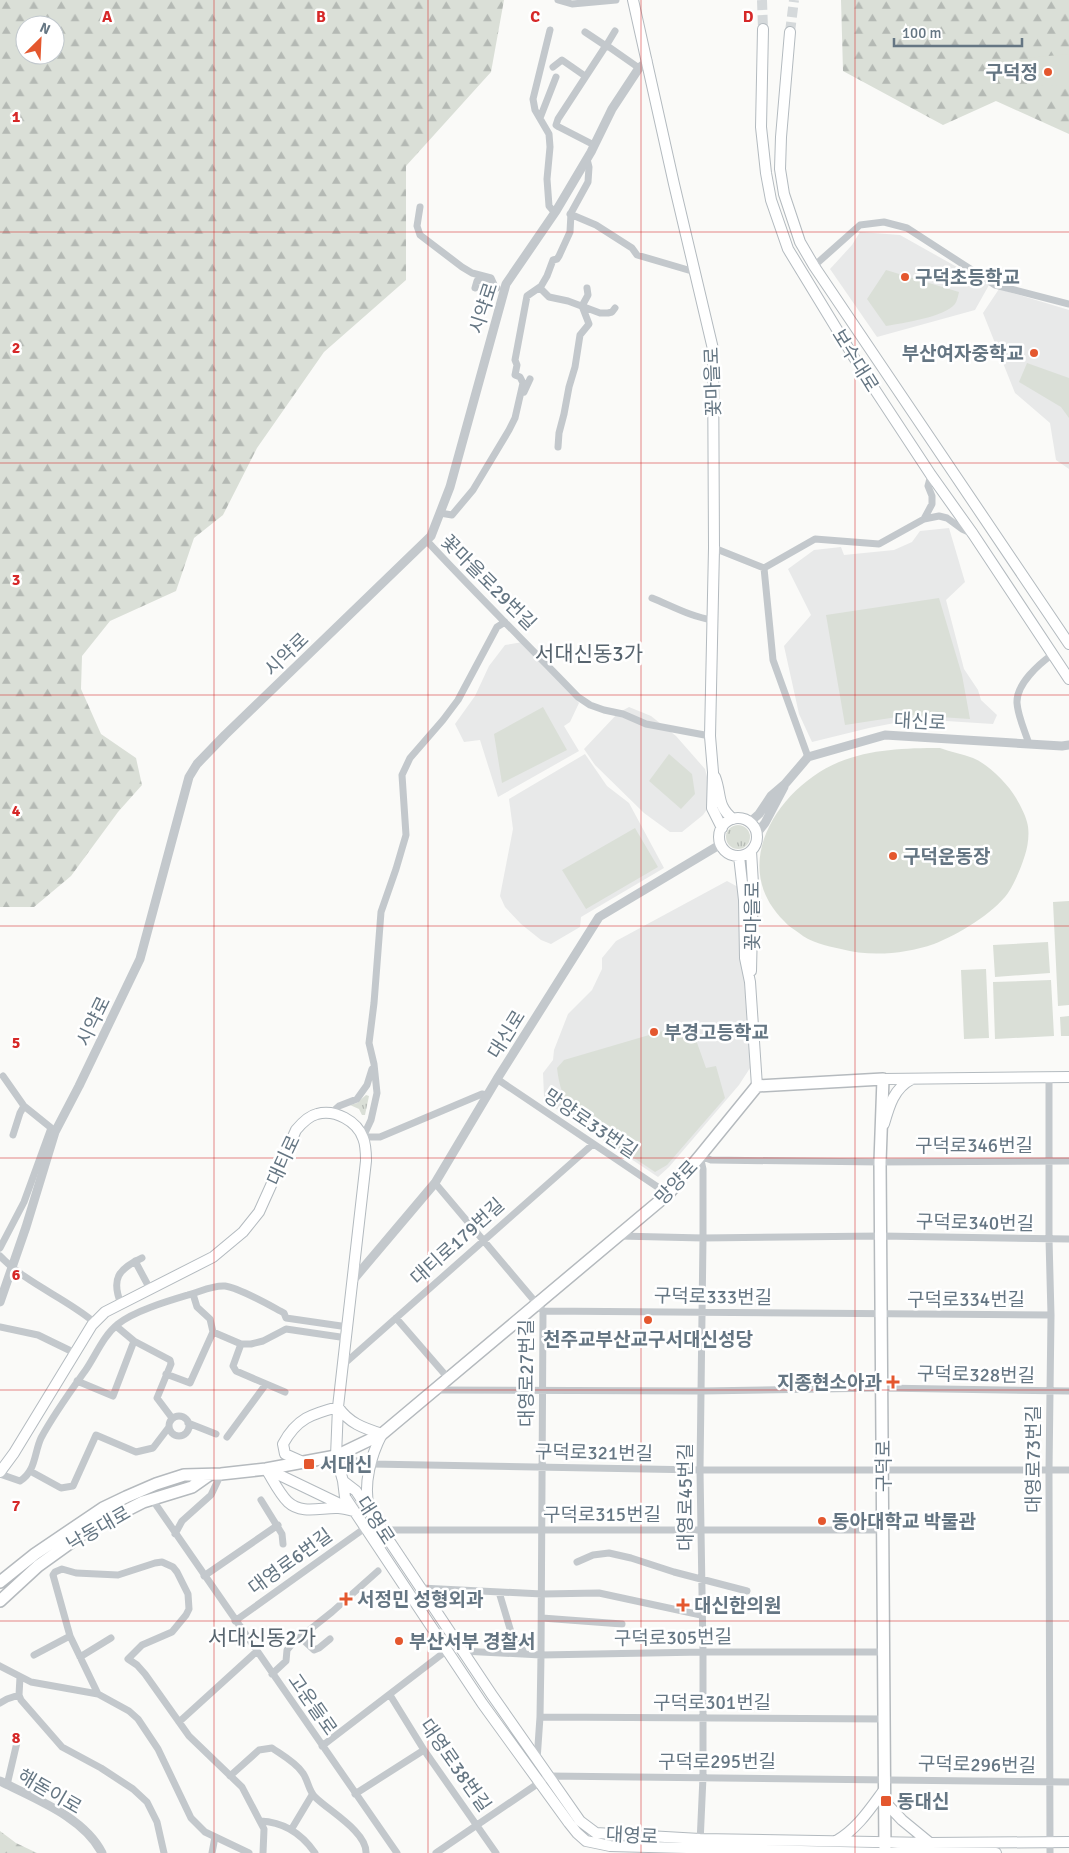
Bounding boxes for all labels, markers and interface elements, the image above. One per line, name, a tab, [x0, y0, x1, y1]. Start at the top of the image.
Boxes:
text: A	[102, 7, 113, 27]
text: B	[316, 7, 326, 27]
text: C	[530, 7, 540, 27]
text: D	[743, 7, 754, 27]
north arrow	[15, 15, 65, 65]
scale bar	[894, 15, 1022, 47]
text: N	[37, 19, 53, 38]
text: 100 m	[902, 24, 942, 42]
place label: 구덕정	[986, 61, 1038, 85]
marker: 구덕정	[1042, 66, 1054, 78]
text: 1	[12, 107, 21, 127]
place label: 구덕초등학교	[915, 266, 1020, 290]
marker: 구덕초등학교	[899, 271, 911, 283]
street label: 시약로	[464, 280, 503, 337]
street label: 보수대로	[826, 325, 884, 397]
text: 2	[12, 338, 20, 358]
place label: 부산여자중학교	[902, 342, 1024, 366]
street label: 꽃마을로	[700, 347, 726, 417]
marker: 부산여자중학교	[1028, 347, 1040, 359]
street label: 꽃마을로29번길	[435, 530, 541, 636]
text: 3	[12, 570, 20, 590]
street label: 시약로	[259, 628, 314, 682]
district label: 서대신동3가	[535, 641, 643, 667]
street label: 대신로	[893, 709, 947, 735]
text: 4	[12, 801, 21, 821]
place label: 구덕운동장	[903, 845, 990, 869]
marker: 구덕운동장	[887, 850, 899, 862]
street label: 꽃마을로	[741, 881, 765, 951]
street label: 시약로	[72, 993, 116, 1050]
street label: 대신로	[483, 1006, 531, 1063]
place label: 부경고등학교	[664, 1021, 769, 1045]
marker: 부경고등학교	[648, 1026, 660, 1038]
text: 5	[12, 1033, 20, 1053]
street label: 망양로33번길	[539, 1084, 642, 1164]
street label: 대티로	[262, 1132, 306, 1189]
street label: 구덕로346번길	[915, 1134, 1033, 1158]
street label: 망양로	[650, 1155, 703, 1210]
street label: 대티로179번길	[406, 1193, 510, 1290]
street label: 구덕로340번길	[916, 1210, 1034, 1236]
text: 6	[12, 1265, 21, 1285]
street label: 구덕로333번길	[654, 1284, 772, 1310]
street label: 구덕로334번길	[907, 1288, 1025, 1312]
marker: 천주교부산교구서대신성당	[642, 1314, 654, 1326]
street label: 대영로27번길	[515, 1319, 539, 1427]
place label: 천주교부산교구서대신성당	[543, 1328, 753, 1352]
street label: 구덕로328번길	[917, 1362, 1035, 1388]
place label: 지종현소아과	[777, 1371, 883, 1395]
marker: 지종현소아과	[886, 1375, 900, 1389]
street label: 대영로73번길	[1022, 1405, 1046, 1513]
street label: 구덕로321번길	[535, 1440, 653, 1466]
street label: 구덕로	[872, 1440, 896, 1492]
street label: 대영로45번길	[674, 1443, 698, 1551]
place label: 서대신	[320, 1453, 372, 1477]
marker: 서대신	[302, 1457, 316, 1471]
street label: 대영로	[351, 1492, 400, 1549]
text: 7	[12, 1496, 21, 1516]
street label: 낙동대로	[62, 1501, 135, 1557]
street label: 구덕로315번길	[543, 1503, 661, 1527]
place label: 동아대학교 박물관	[832, 1510, 977, 1534]
marker: 동아대학교 박물관	[816, 1515, 828, 1527]
street label: 대영로6번길	[244, 1523, 337, 1600]
place label: 서정민 성형외과	[357, 1588, 484, 1612]
marker: 서정민 성형외과	[339, 1592, 353, 1606]
place label: 대신한의원	[694, 1594, 781, 1618]
marker: 대신한의원	[676, 1598, 690, 1612]
district label: 서대신동2가	[208, 1625, 316, 1651]
street label: 구덕로305번길	[614, 1625, 732, 1651]
place label: 부산서부 경찰서	[409, 1630, 536, 1654]
marker: 부산서부 경찰서	[393, 1635, 405, 1647]
street label: 고운들로	[282, 1669, 342, 1740]
street label: 구덕로301번길	[653, 1691, 771, 1715]
street label: 대영로38번길	[414, 1714, 496, 1817]
text: 8	[12, 1728, 21, 1748]
street label: 구덕로295번길	[658, 1750, 776, 1774]
street label: 구덕로296번길	[918, 1752, 1036, 1778]
street label: 해돋이로	[13, 1764, 86, 1820]
place label: 동대신	[897, 1790, 949, 1814]
marker: 동대신	[879, 1794, 893, 1808]
street label: 대영로	[605, 1823, 659, 1849]

